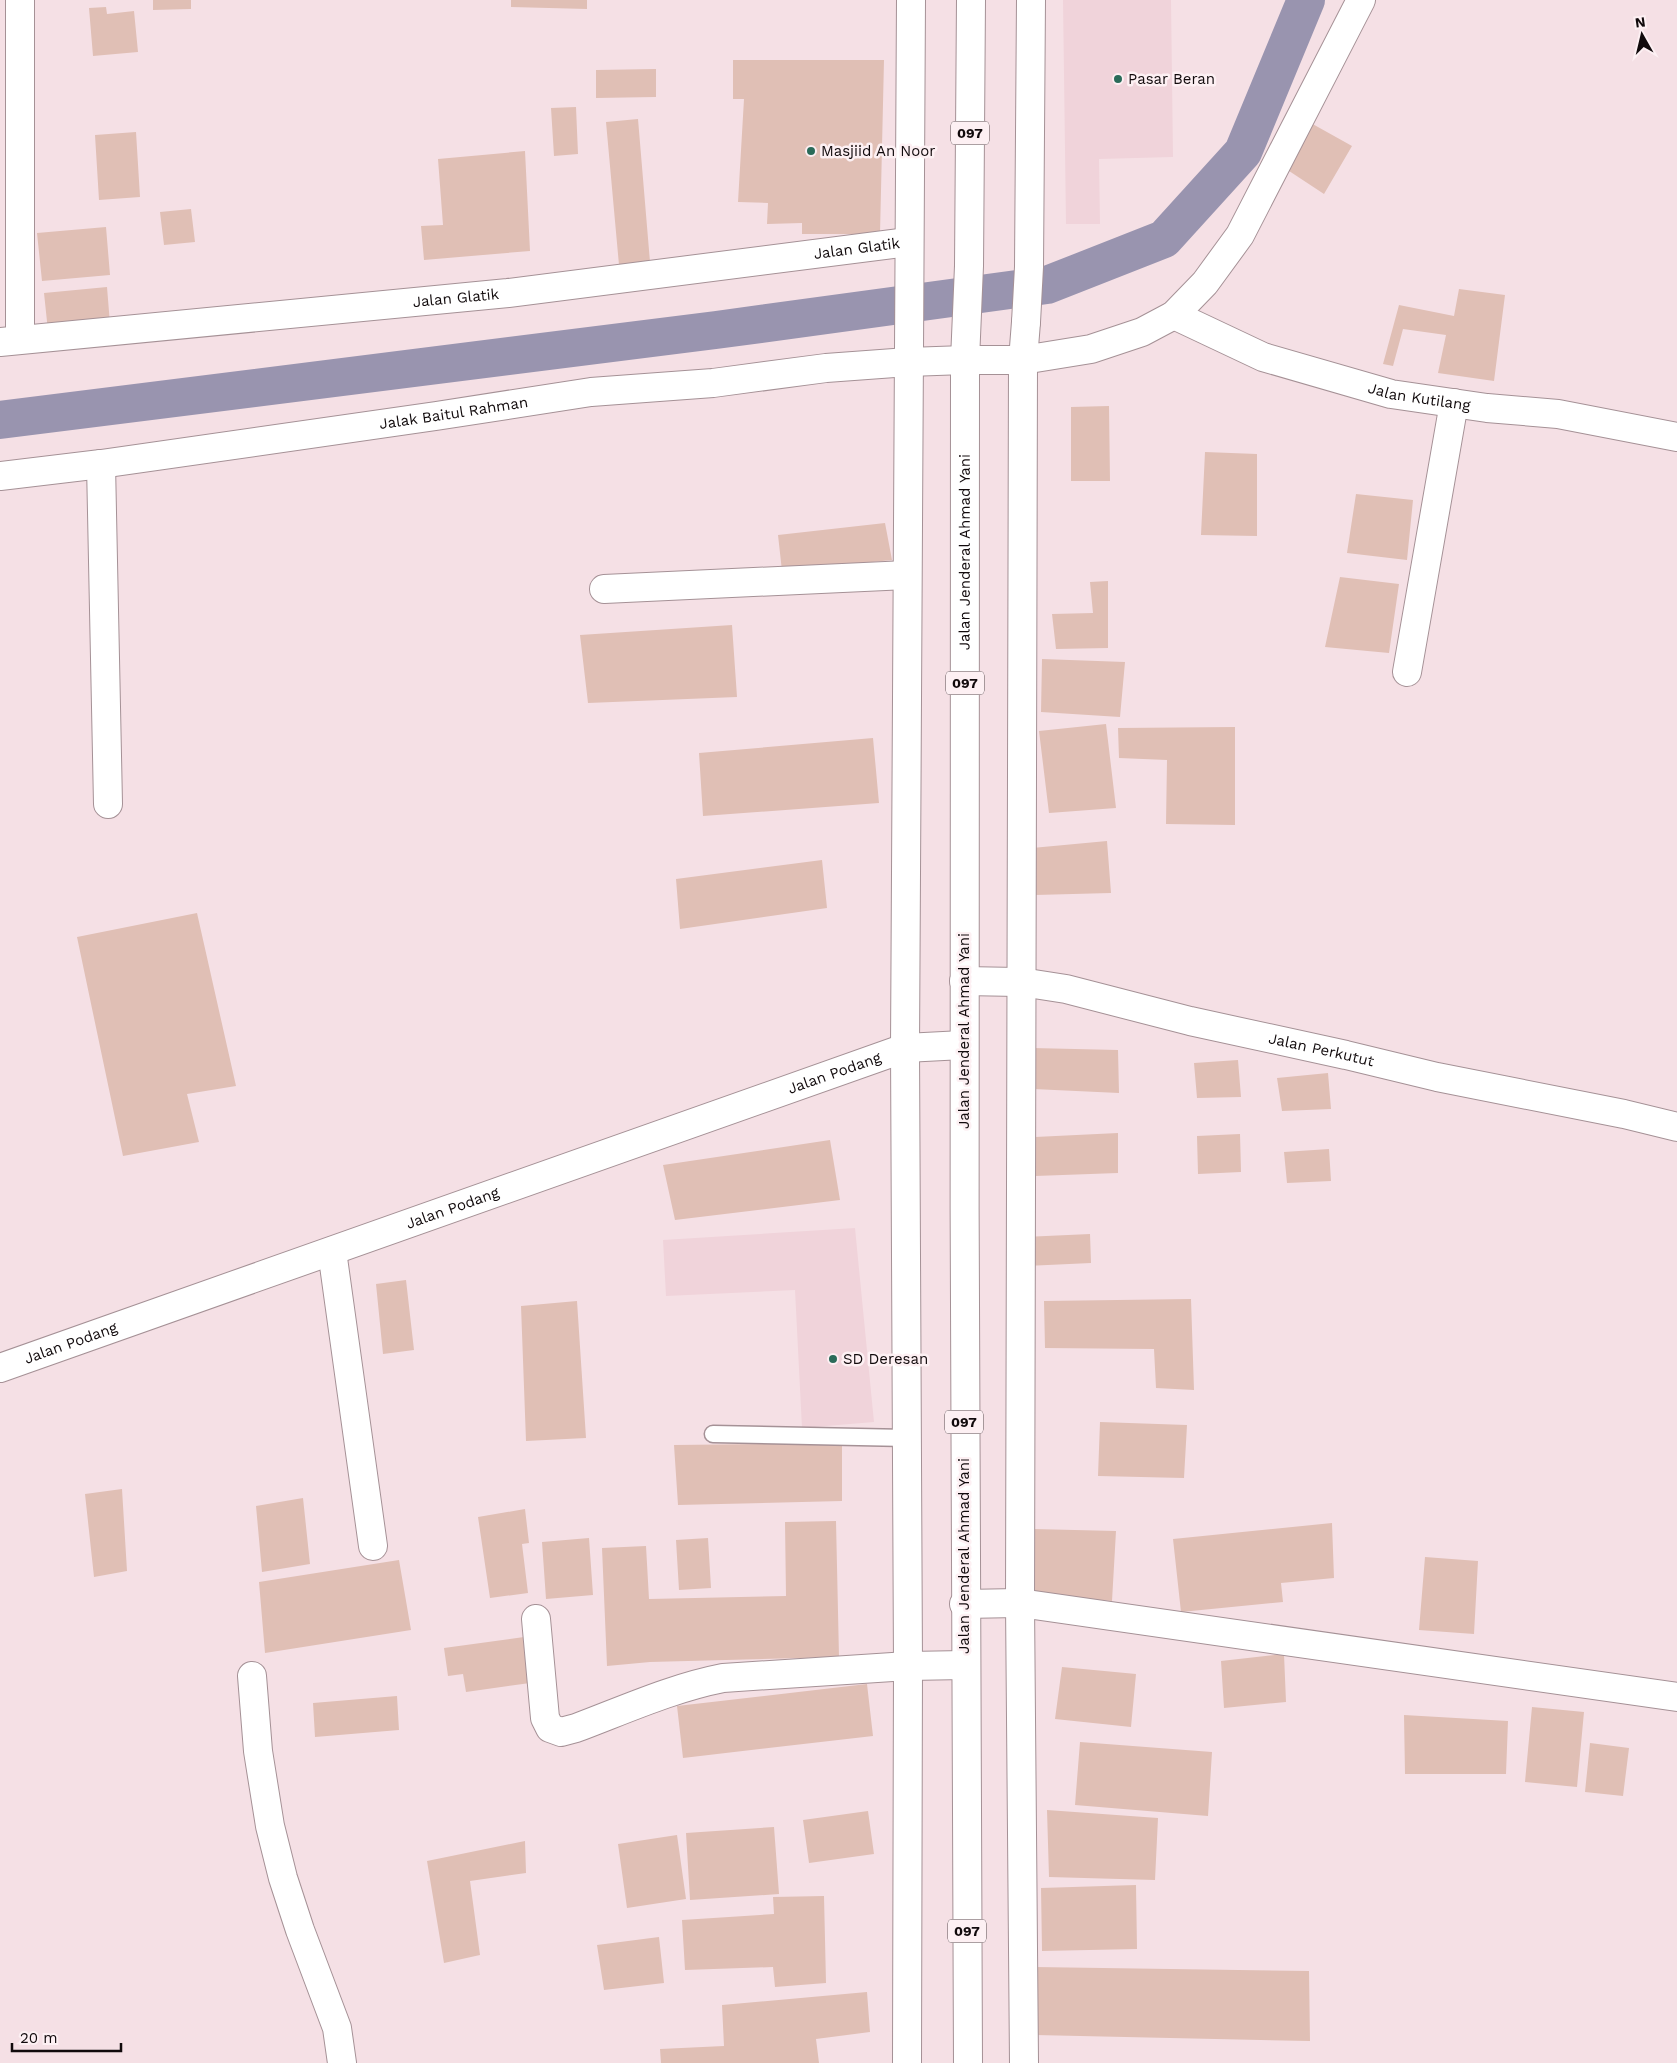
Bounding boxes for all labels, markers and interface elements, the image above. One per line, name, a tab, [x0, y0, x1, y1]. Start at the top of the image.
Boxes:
north arrow	[1617, 10, 1667, 60]
text: N	[1634, 13, 1646, 31]
place label: Pasar Beran	[1128, 70, 1215, 88]
marker: Pasar Beran	[1112, 73, 1124, 85]
road number: 097	[951, 122, 989, 144]
place label: Masjiid An Noor	[821, 142, 935, 160]
marker: Masjiid An Noor	[805, 145, 817, 157]
street label: Jalan Glatik	[813, 234, 901, 263]
street label: Jalan Glatik	[412, 285, 500, 311]
street label: Jalan Kutilang	[1366, 379, 1472, 414]
street label: Jalak Baitul Rahman	[378, 393, 529, 433]
street label: Jalan Jenderal Ahmad Yani	[956, 454, 974, 650]
road number: 097	[946, 671, 984, 694]
street label: Jalan Jenderal Ahmad Yani	[955, 933, 973, 1129]
street label: Jalan Perkutut	[1267, 1029, 1377, 1071]
street label: Jalan Podang	[785, 1048, 883, 1098]
street label: Jalan Podang	[404, 1183, 502, 1233]
street label: Jalan Podang	[22, 1318, 120, 1368]
place label: SD Deresan	[843, 1350, 928, 1368]
marker: SD Deresan	[827, 1353, 839, 1365]
road number: 097	[945, 1410, 983, 1434]
street label: Jalan Jenderal Ahmad Yani	[955, 1458, 973, 1654]
road number: 097	[948, 1920, 986, 1942]
scale bar	[12, 2020, 121, 2052]
text: 20 m	[20, 2029, 58, 2047]

